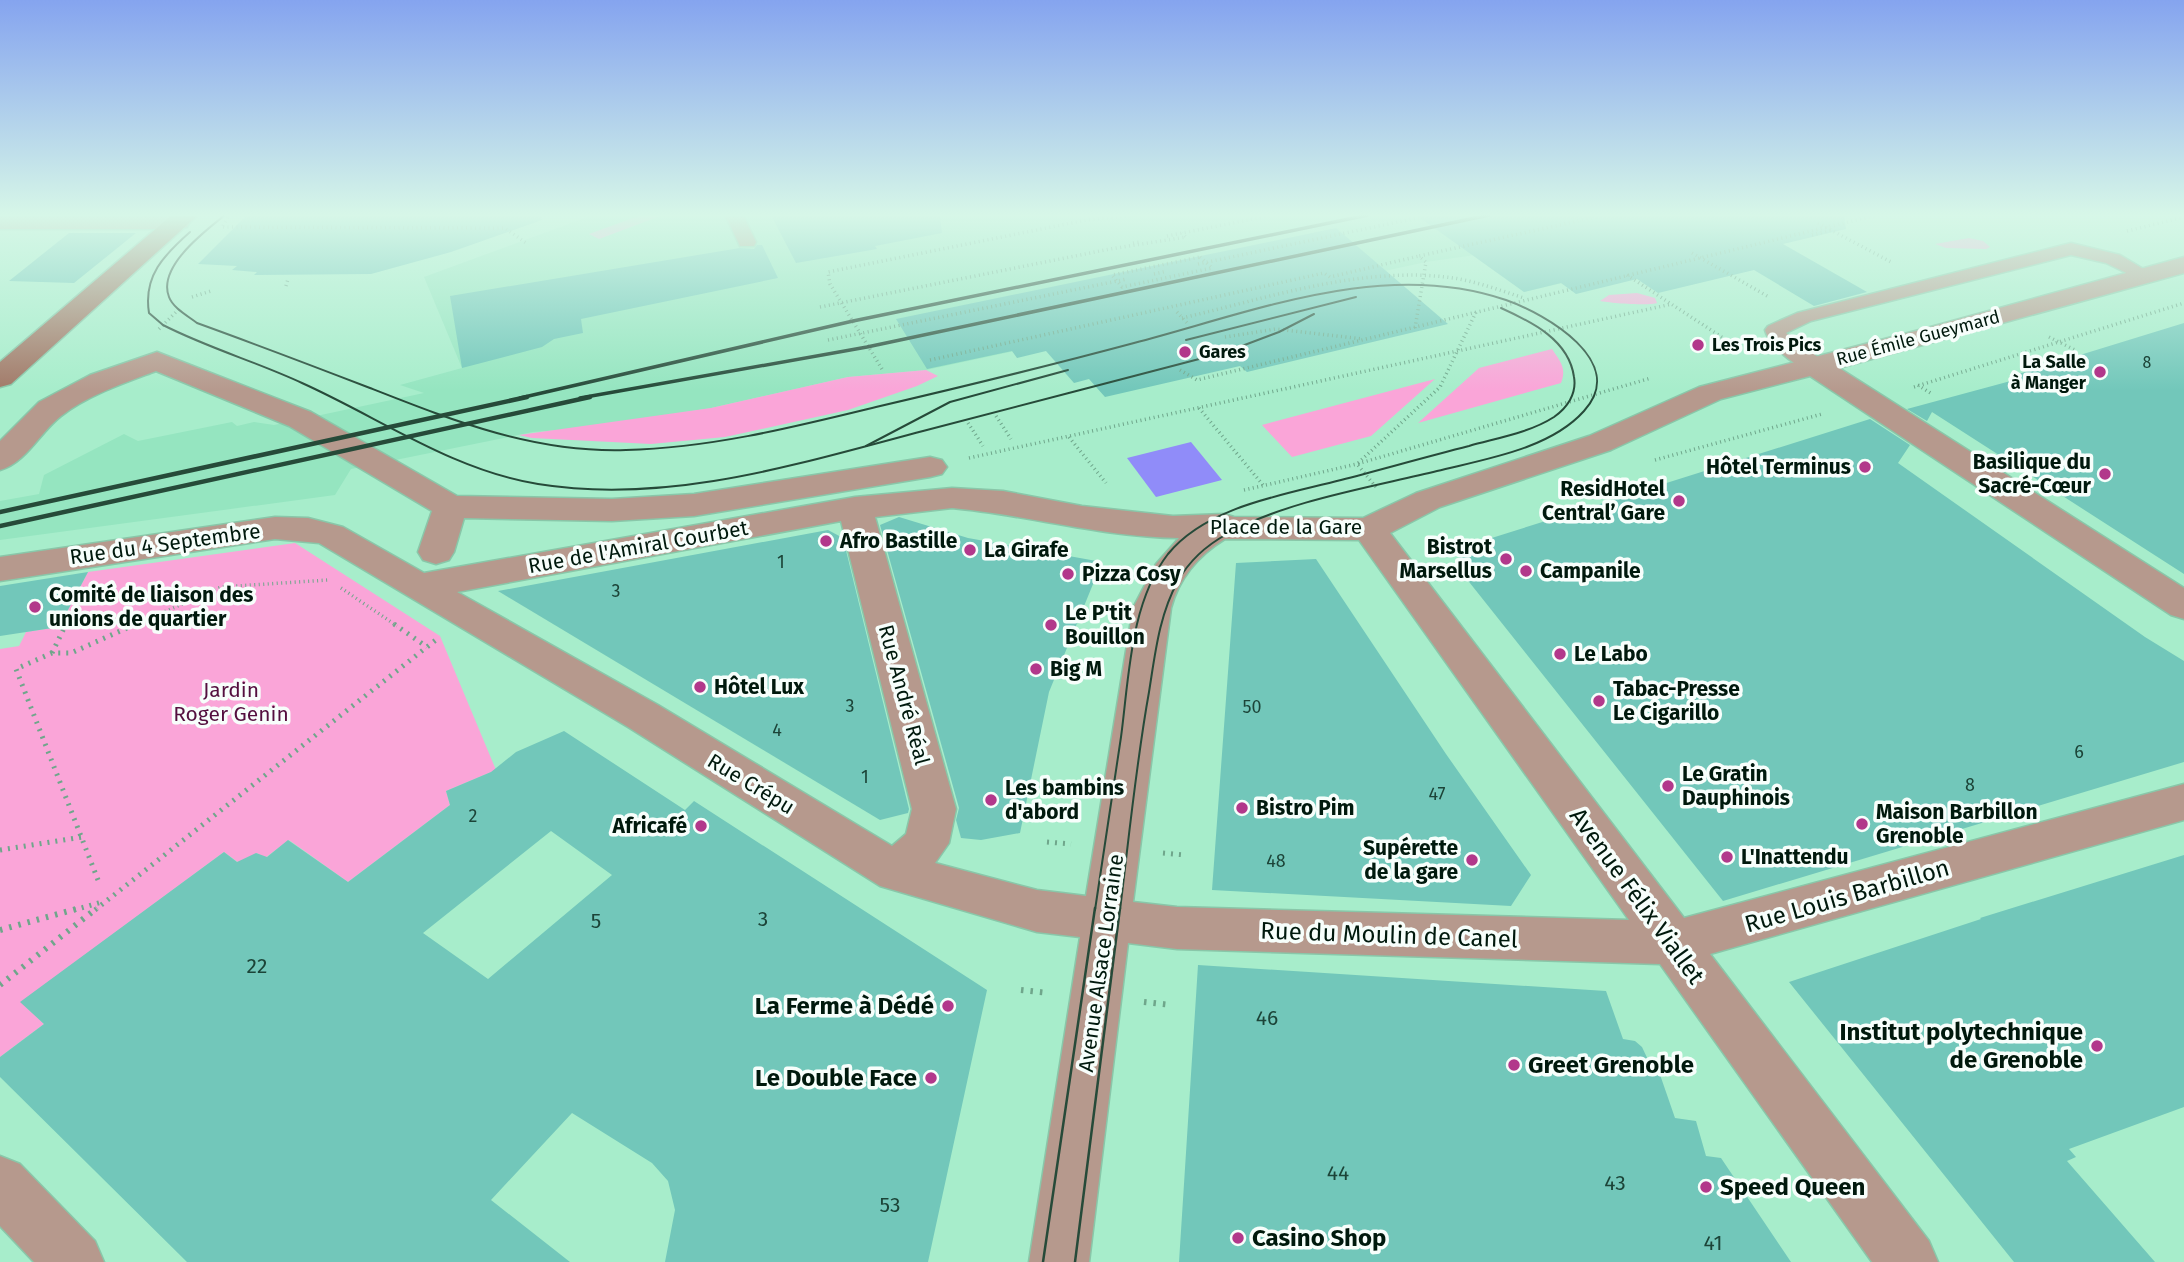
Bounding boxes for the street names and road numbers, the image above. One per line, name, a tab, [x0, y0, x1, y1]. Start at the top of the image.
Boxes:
street label: Rue Émile Gueymard	[1834, 305, 2002, 370]
street label: Place de la Gare	[1210, 514, 1362, 540]
street label: Rue de l'Amiral Courbet	[526, 515, 750, 579]
street label: Rue du 4 Septembre	[68, 518, 262, 570]
street label: Rue André Réal	[873, 622, 935, 768]
street label: Rue Crépu	[703, 748, 799, 820]
street label: Avenue Félix Viallet	[1564, 803, 1710, 990]
street label: Avenue Alsace Lorraine	[1073, 852, 1129, 1074]
street label: Rue Louis Barbillon	[1741, 853, 1953, 939]
street label: Rue du Moulin de Canel	[1260, 917, 1518, 953]

